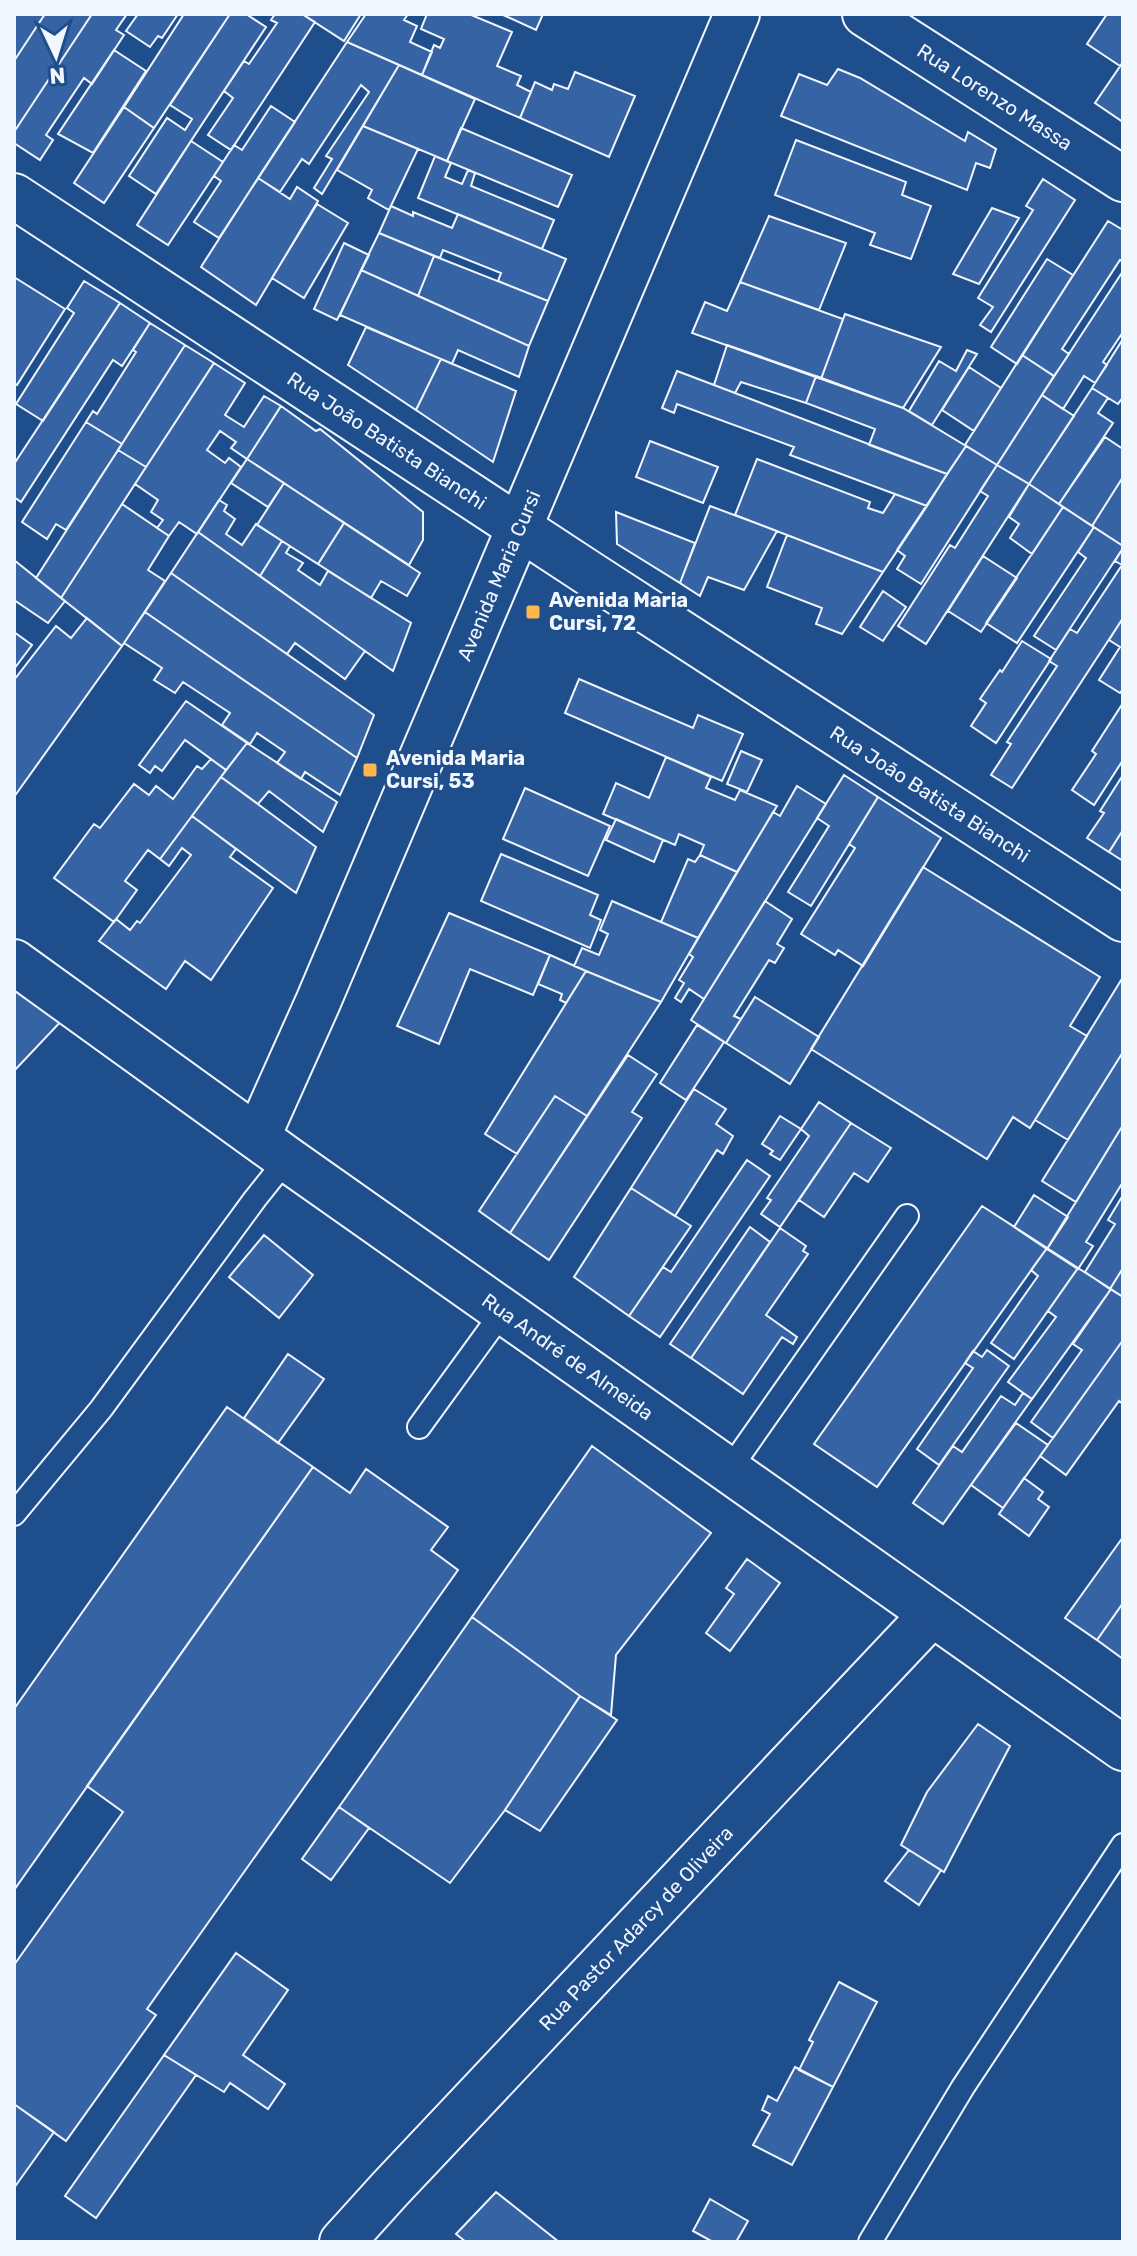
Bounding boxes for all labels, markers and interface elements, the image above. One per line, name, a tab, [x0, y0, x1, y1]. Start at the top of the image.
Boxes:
north arrow	[16, 16, 96, 96]
street label: Rua Lorenzo Massa	[913, 39, 1077, 155]
text: N	[49, 61, 66, 89]
street label: Rua João Batista Bianchi	[283, 367, 491, 515]
street label: Avenida Maria Cursi	[452, 487, 546, 664]
place label: Avenida Maria Cursi, 72	[549, 588, 688, 635]
marker: Avenida Maria Cursi, 72	[524, 603, 542, 621]
street label: Rua João Batista Bianchi	[826, 721, 1034, 868]
place label: Avenida Maria Cursi, 53	[386, 746, 525, 793]
marker: Avenida Maria Cursi, 53	[361, 761, 379, 779]
street label: Rua André de Almeida	[477, 1288, 658, 1425]
street label: Rua Pastor Adarcy de Oliveira	[534, 1821, 738, 2035]

